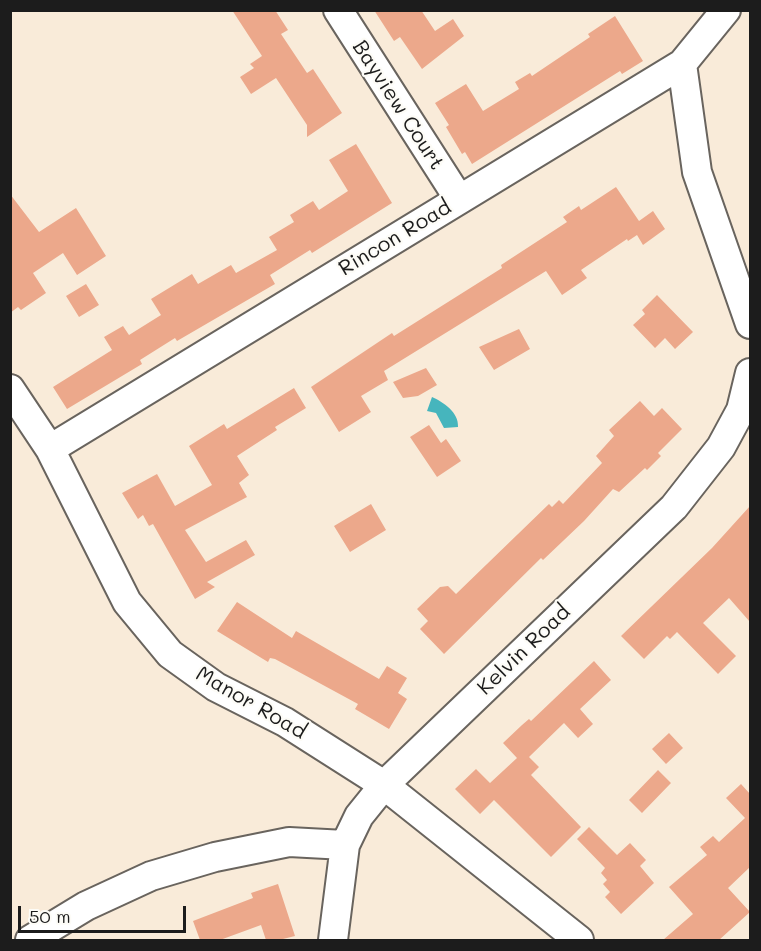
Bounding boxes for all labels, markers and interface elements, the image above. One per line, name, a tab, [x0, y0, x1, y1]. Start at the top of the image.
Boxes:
street label: Bayview Court	[347, 36, 449, 174]
street label: Rincon Road	[334, 194, 456, 282]
street label: Kelvin Road	[472, 600, 576, 700]
street label: Manor Road	[191, 661, 311, 745]
scale bar	[21, 894, 189, 932]
text: 50 m	[29, 904, 71, 928]

